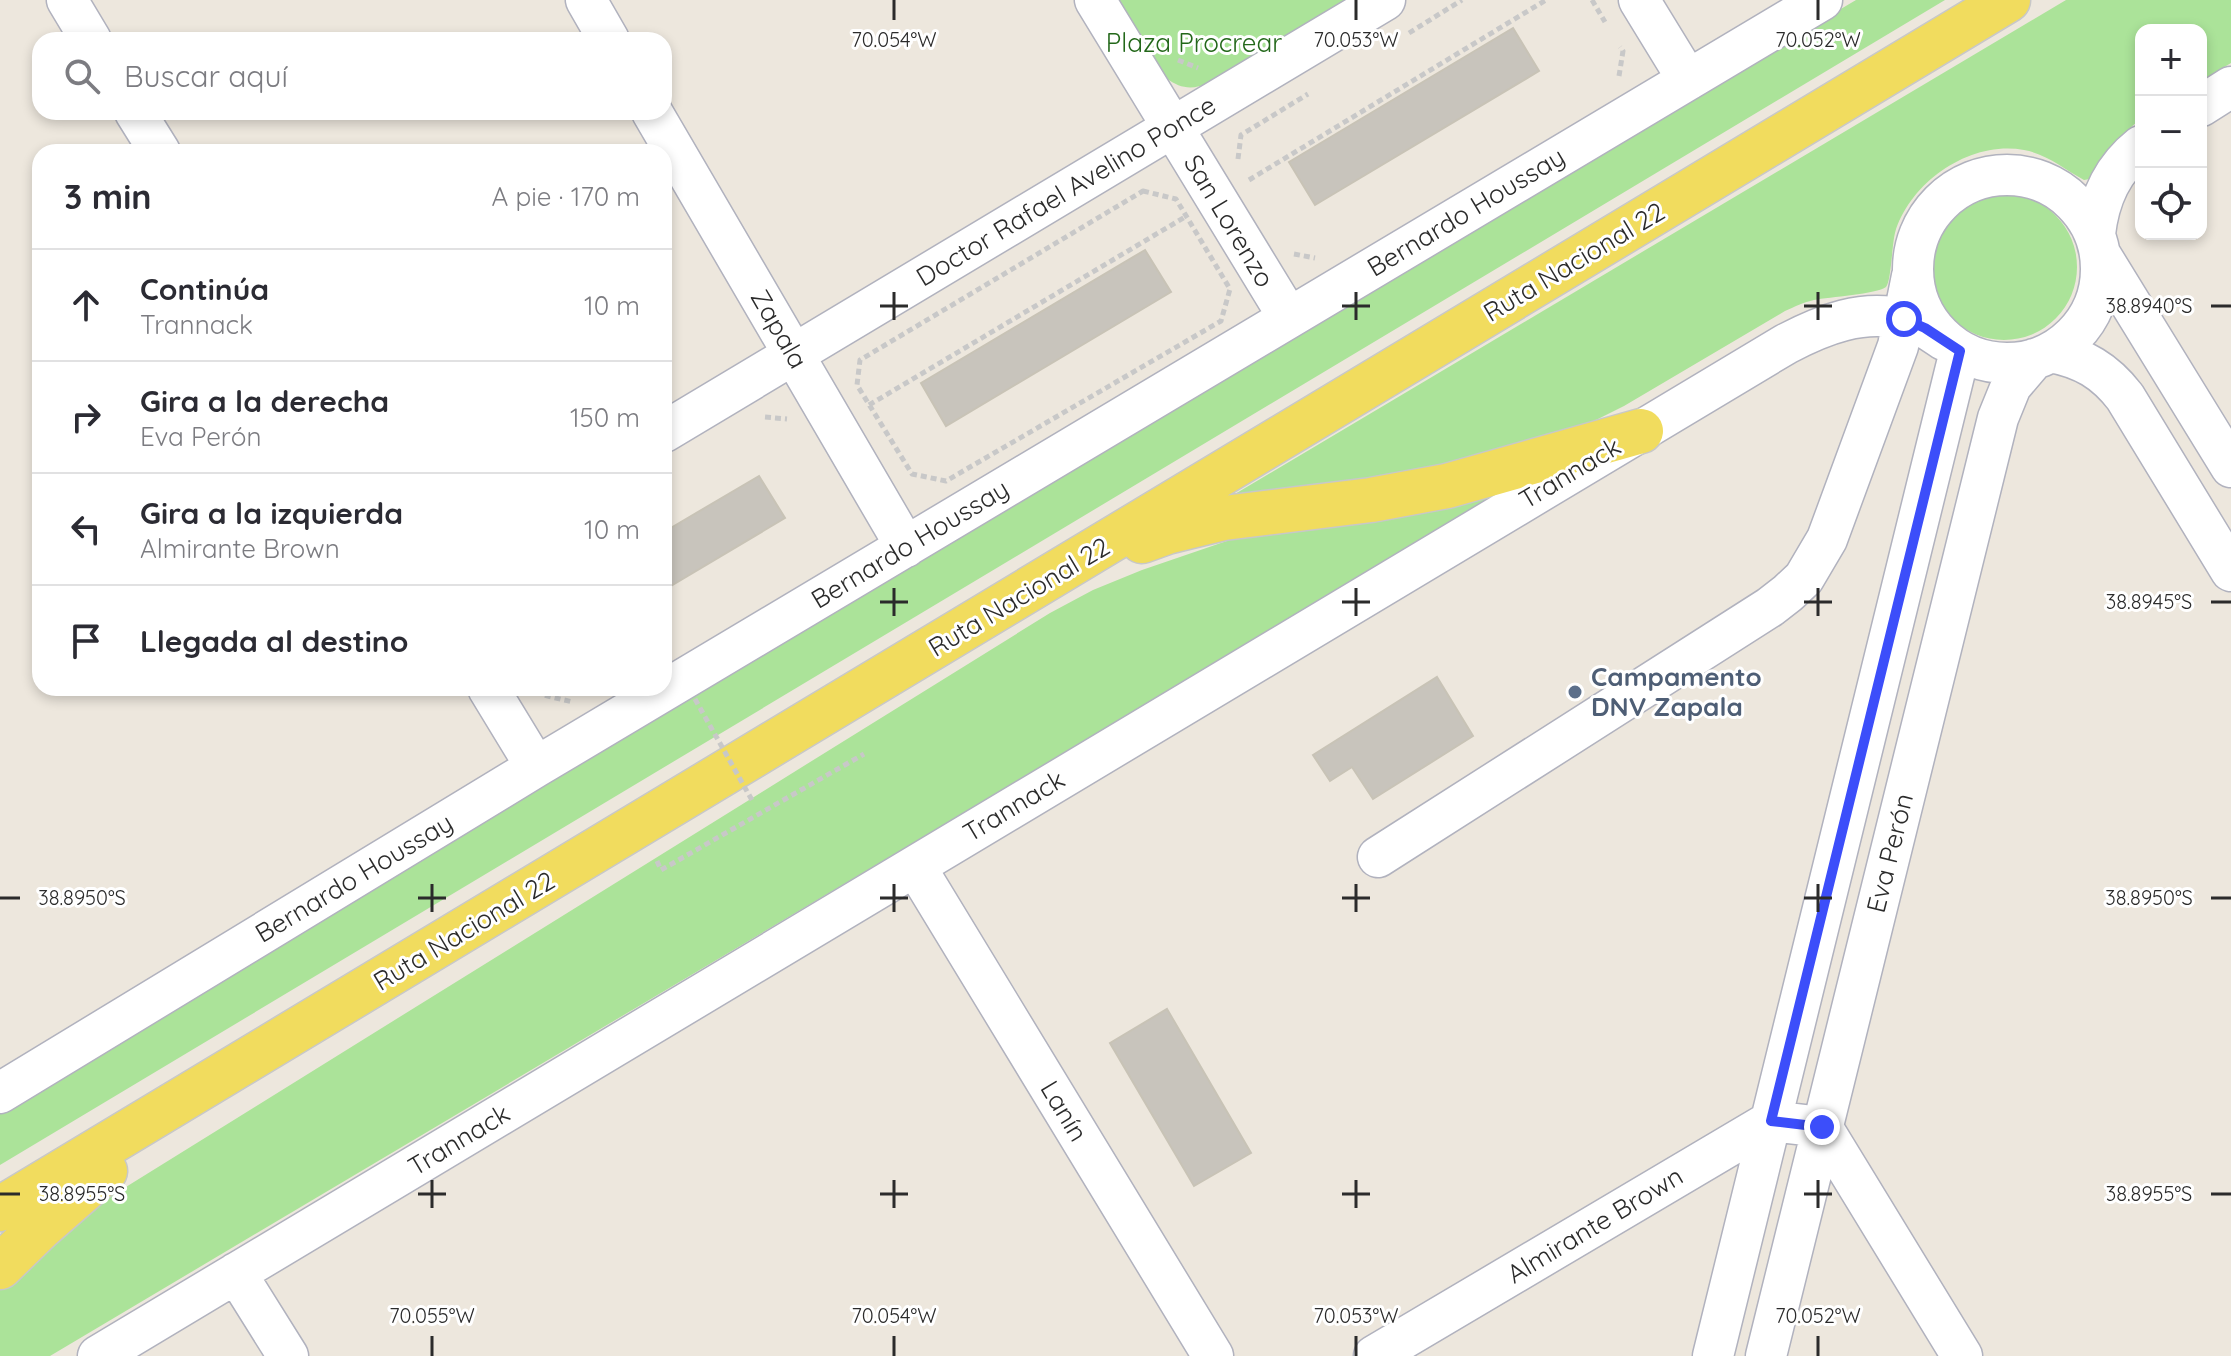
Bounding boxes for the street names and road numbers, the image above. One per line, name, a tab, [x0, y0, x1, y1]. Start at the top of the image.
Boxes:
street label: Doctor Rafael Avelino Ponce	[910, 88, 1222, 293]
street label: Bernardo Houssay	[1361, 140, 1571, 284]
street label: San Lorenzo	[1177, 148, 1282, 293]
street label: Ruta Nacional 22	[1477, 194, 1670, 329]
street label: Zapala	[744, 283, 815, 374]
street label: Trannack	[1513, 429, 1627, 516]
street label: Bernardo Houssay	[805, 472, 1015, 616]
street label: Ruta Nacional 22	[922, 529, 1115, 664]
street label: Trannack	[957, 762, 1071, 849]
street label: Eva Perón	[1859, 790, 1920, 916]
street label: Bernardo Houssay	[249, 806, 459, 950]
street label: Ruta Nacional 22	[367, 863, 560, 998]
street label: Lanín	[1033, 1074, 1095, 1147]
street label: Trannack	[402, 1096, 516, 1183]
street label: Almirante Brown	[1501, 1159, 1689, 1290]

